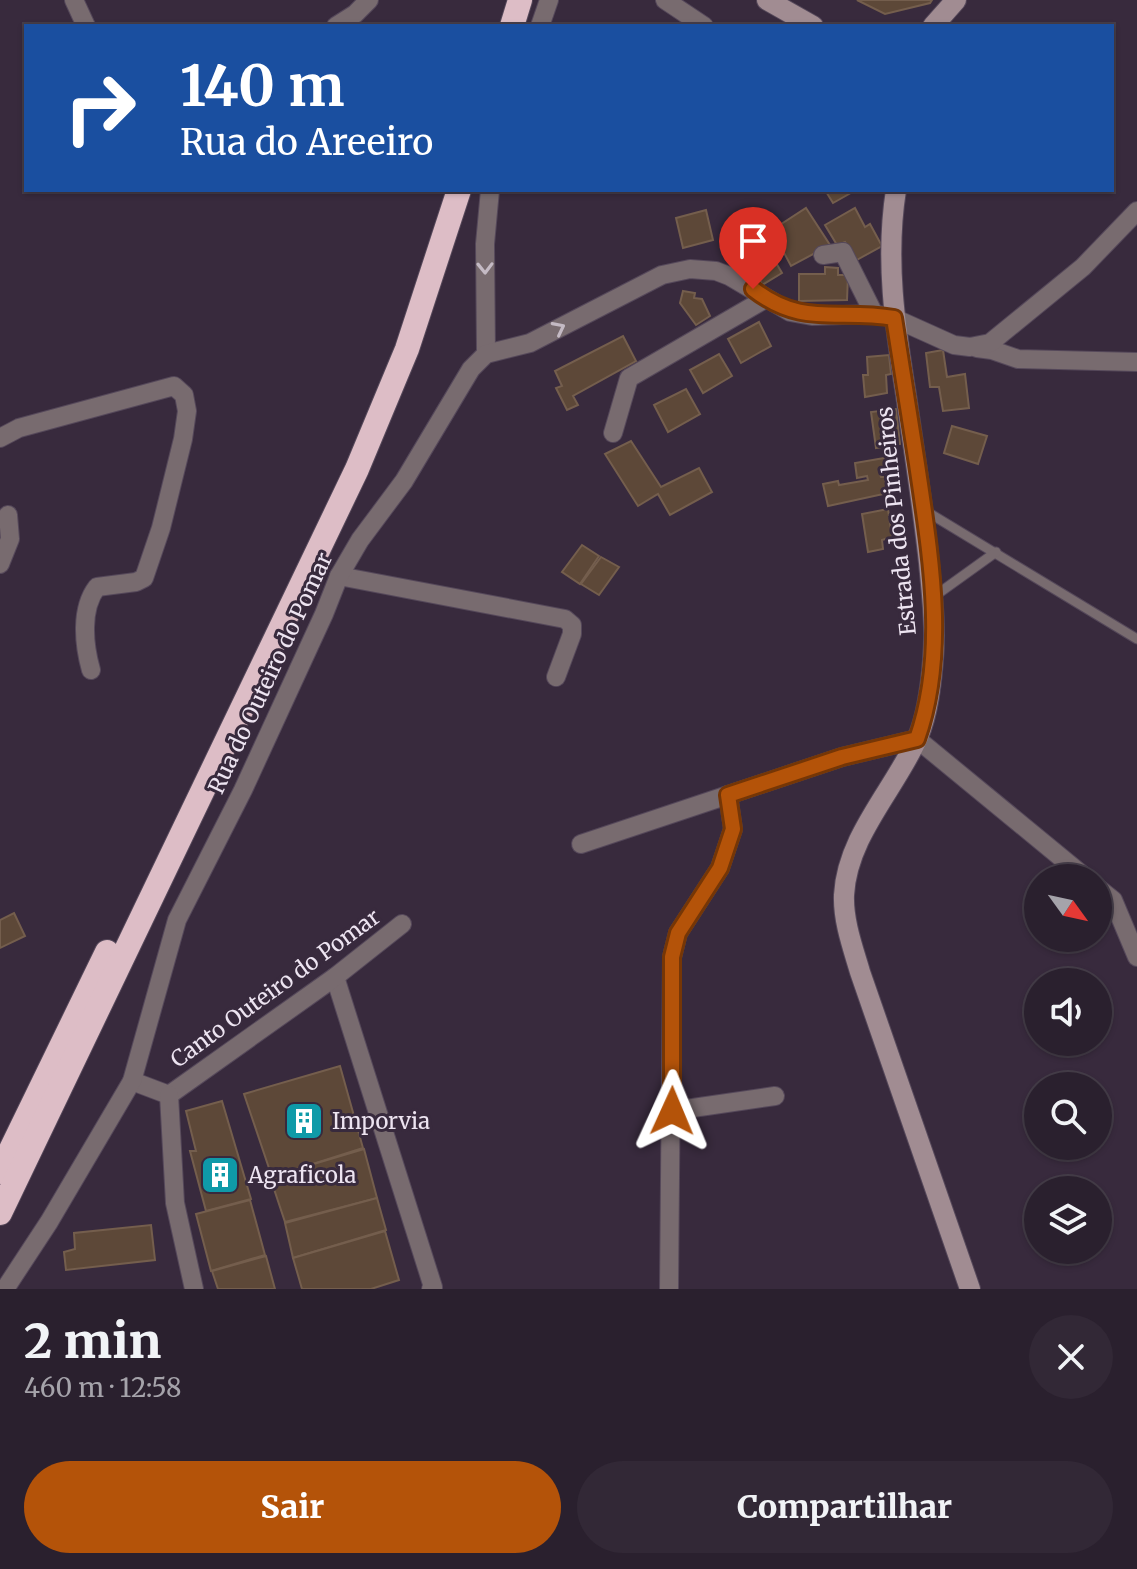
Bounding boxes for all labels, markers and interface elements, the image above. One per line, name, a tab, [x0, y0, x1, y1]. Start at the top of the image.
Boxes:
text: 140 m	[180, 51, 345, 121]
icon: right	[48, 56, 152, 160]
text: Rua do Areeiro	[180, 120, 433, 165]
pin	[719, 207, 787, 289]
icon: arrive	[731, 219, 775, 263]
one-way arrow	[476, 262, 494, 275]
one-way arrow	[550, 322, 565, 338]
street label: Estrada dos Pinheiros	[870, 405, 922, 637]
street label: Rua do Outeiro do Pomar	[202, 548, 338, 798]
north arrow	[1024, 864, 1112, 952]
map controls	[1024, 864, 1112, 1264]
street label: Canto Outeiro do Pomar	[165, 903, 385, 1073]
button: sound	[1024, 968, 1112, 1056]
position arrow	[630, 1069, 714, 1153]
button: search	[1024, 1072, 1112, 1160]
building icon: Imporvia	[283, 1100, 325, 1142]
place label: Imporvia	[332, 1107, 430, 1135]
building icon: Agraficola	[199, 1154, 241, 1196]
place label: Agraficola	[247, 1161, 356, 1189]
button: layers	[1024, 1176, 1112, 1264]
text: 2 min	[24, 1311, 161, 1371]
button: close	[1029, 1315, 1113, 1399]
text: 460 m · 12:58	[24, 1371, 182, 1404]
button: Sair	[24, 1461, 561, 1553]
button: Compartilhar	[577, 1461, 1113, 1553]

